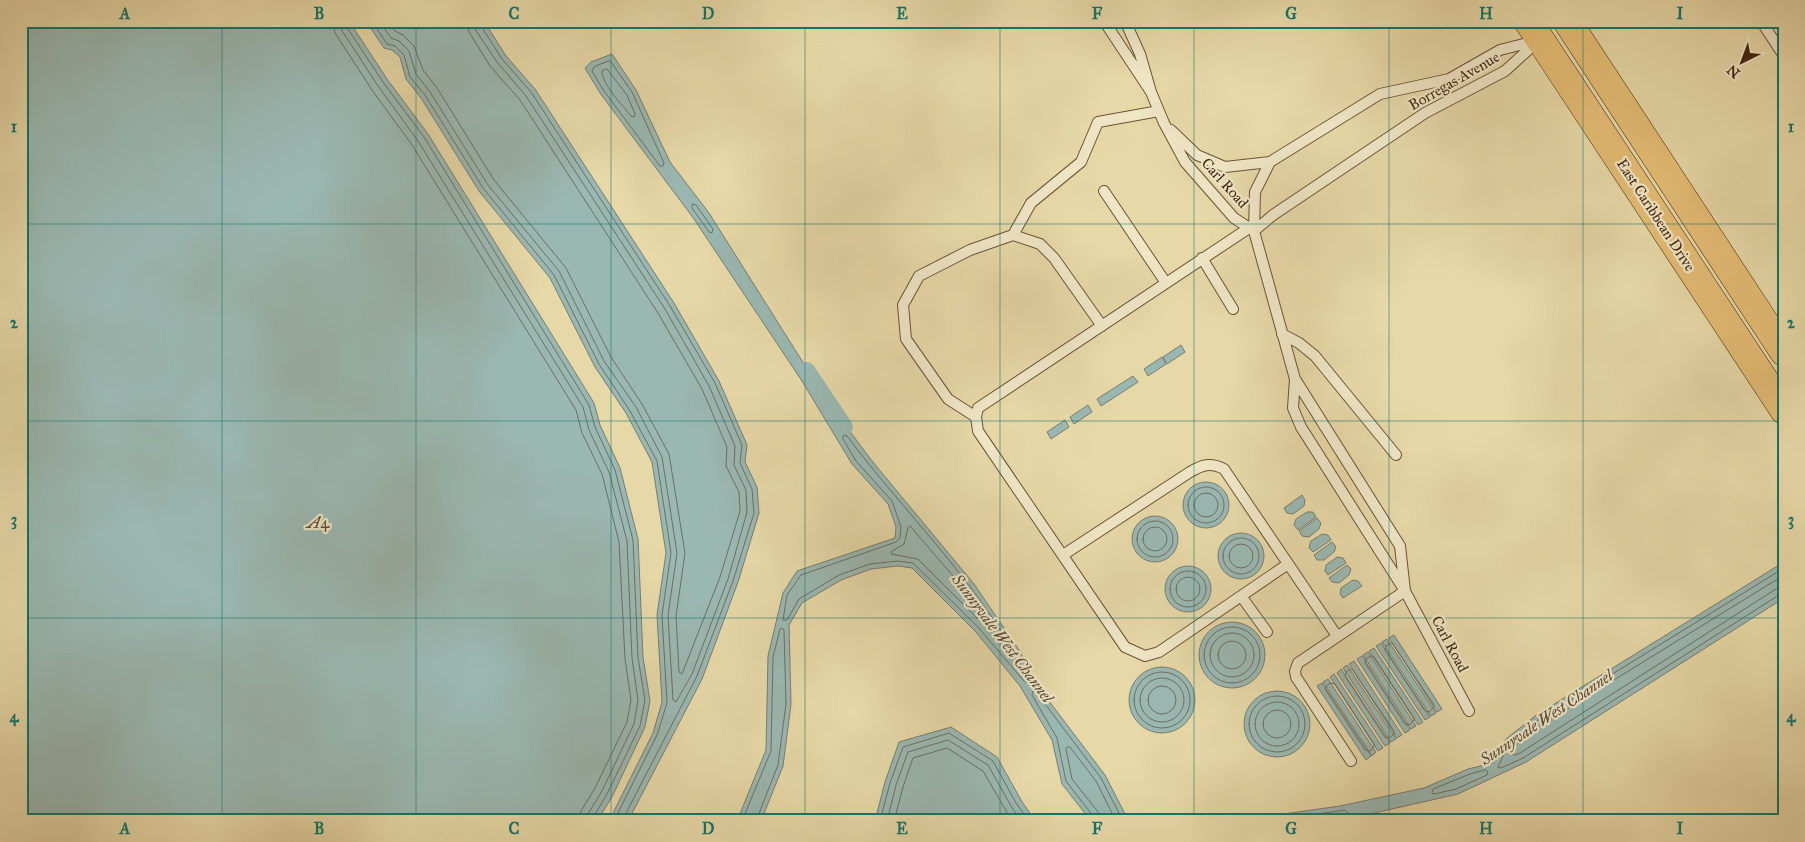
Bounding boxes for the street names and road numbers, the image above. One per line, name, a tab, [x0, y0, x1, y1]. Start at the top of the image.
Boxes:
street label: Borregas Avenue	[1405, 48, 1503, 114]
street label: Carl Road	[1198, 154, 1253, 212]
street label: East Caribbean Drive	[1613, 155, 1699, 275]
street label: Carl Road	[1428, 613, 1473, 676]

